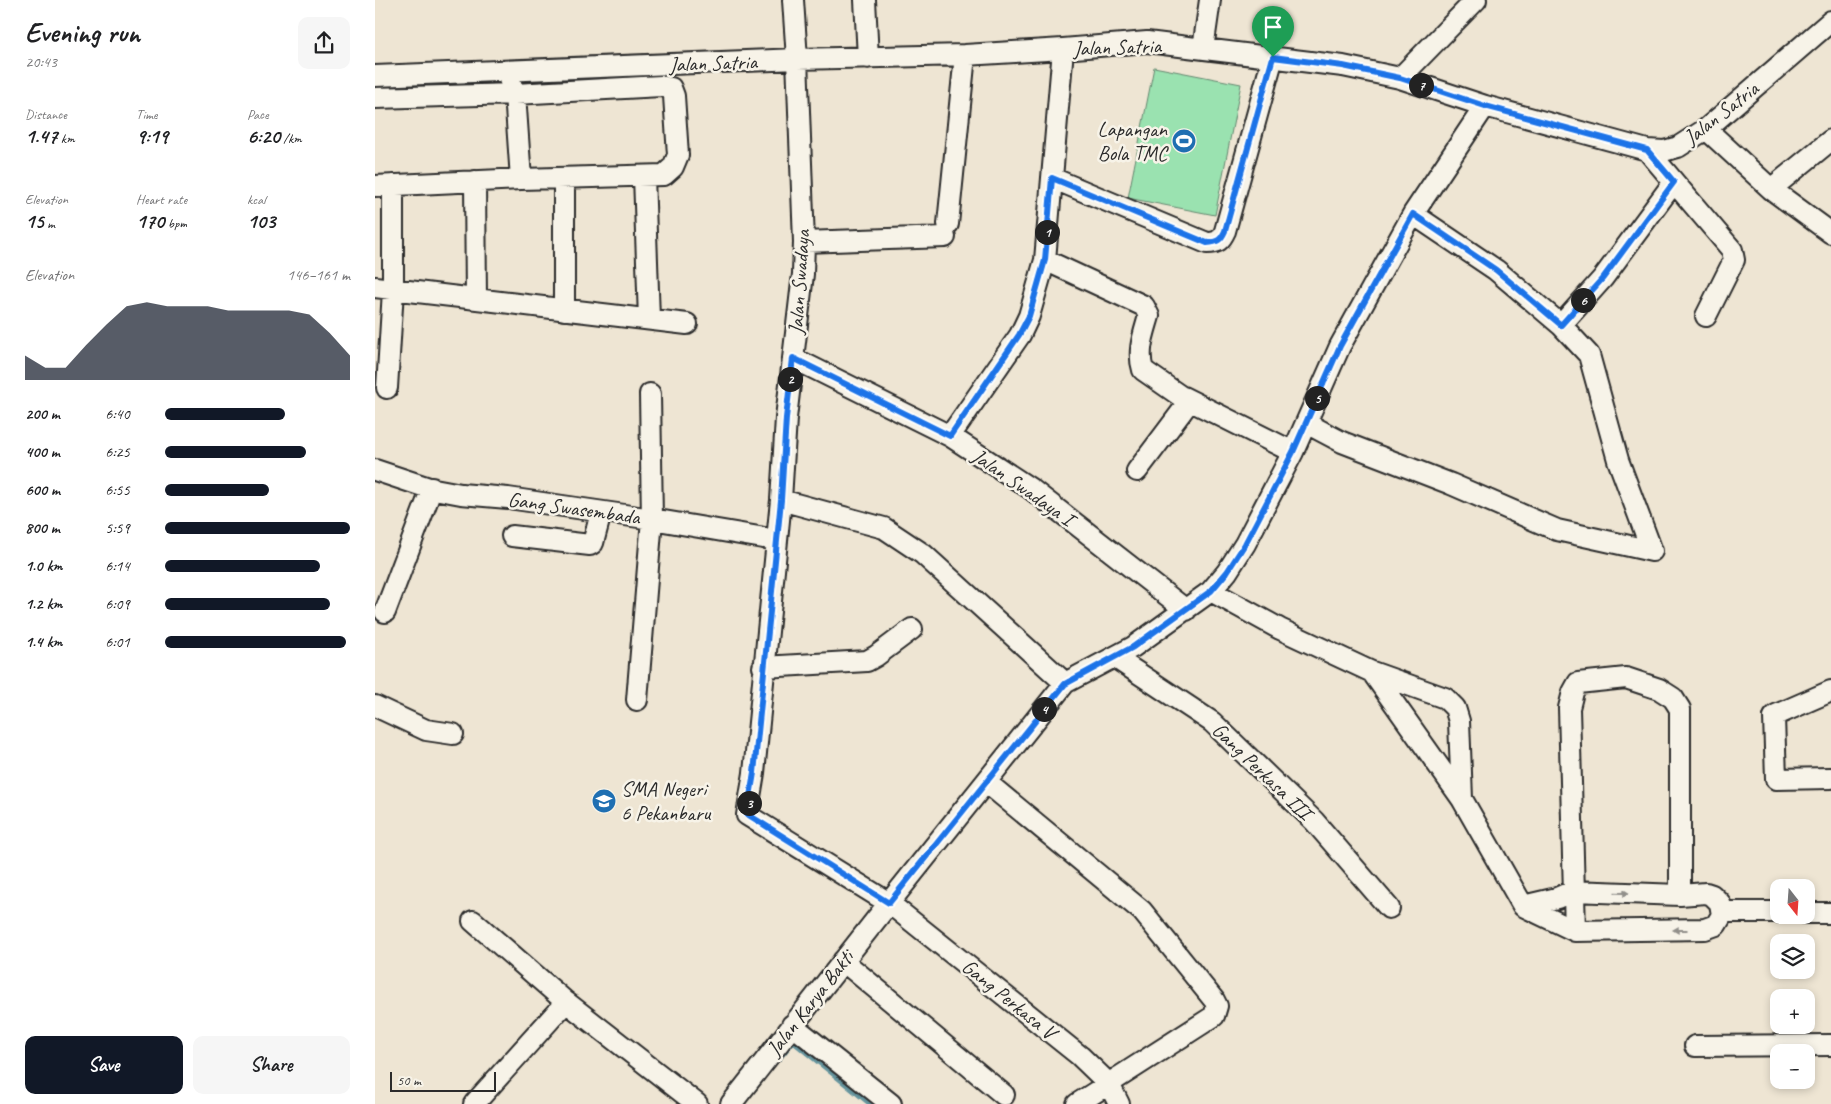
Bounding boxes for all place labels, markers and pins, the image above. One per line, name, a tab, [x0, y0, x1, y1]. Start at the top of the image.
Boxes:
pin	[1252, 6, 1294, 57]
pin: 7	[1409, 72, 1433, 98]
place label: Lapangan Bola TMC	[1098, 116, 1169, 166]
sports icon: Lapangan Bola TMC	[1171, 128, 1197, 154]
pin: 1	[1035, 220, 1059, 244]
pin: 6	[1571, 288, 1595, 312]
pin: 2	[777, 366, 803, 392]
pin: 5	[1305, 386, 1329, 410]
pin: 4	[1031, 696, 1057, 722]
place label: SMA Negeri 6 Pekanbaru	[621, 776, 712, 826]
school or university icon: SMA Negeri 6 Pekanbaru	[591, 788, 617, 814]
pin: 3	[737, 790, 761, 816]

